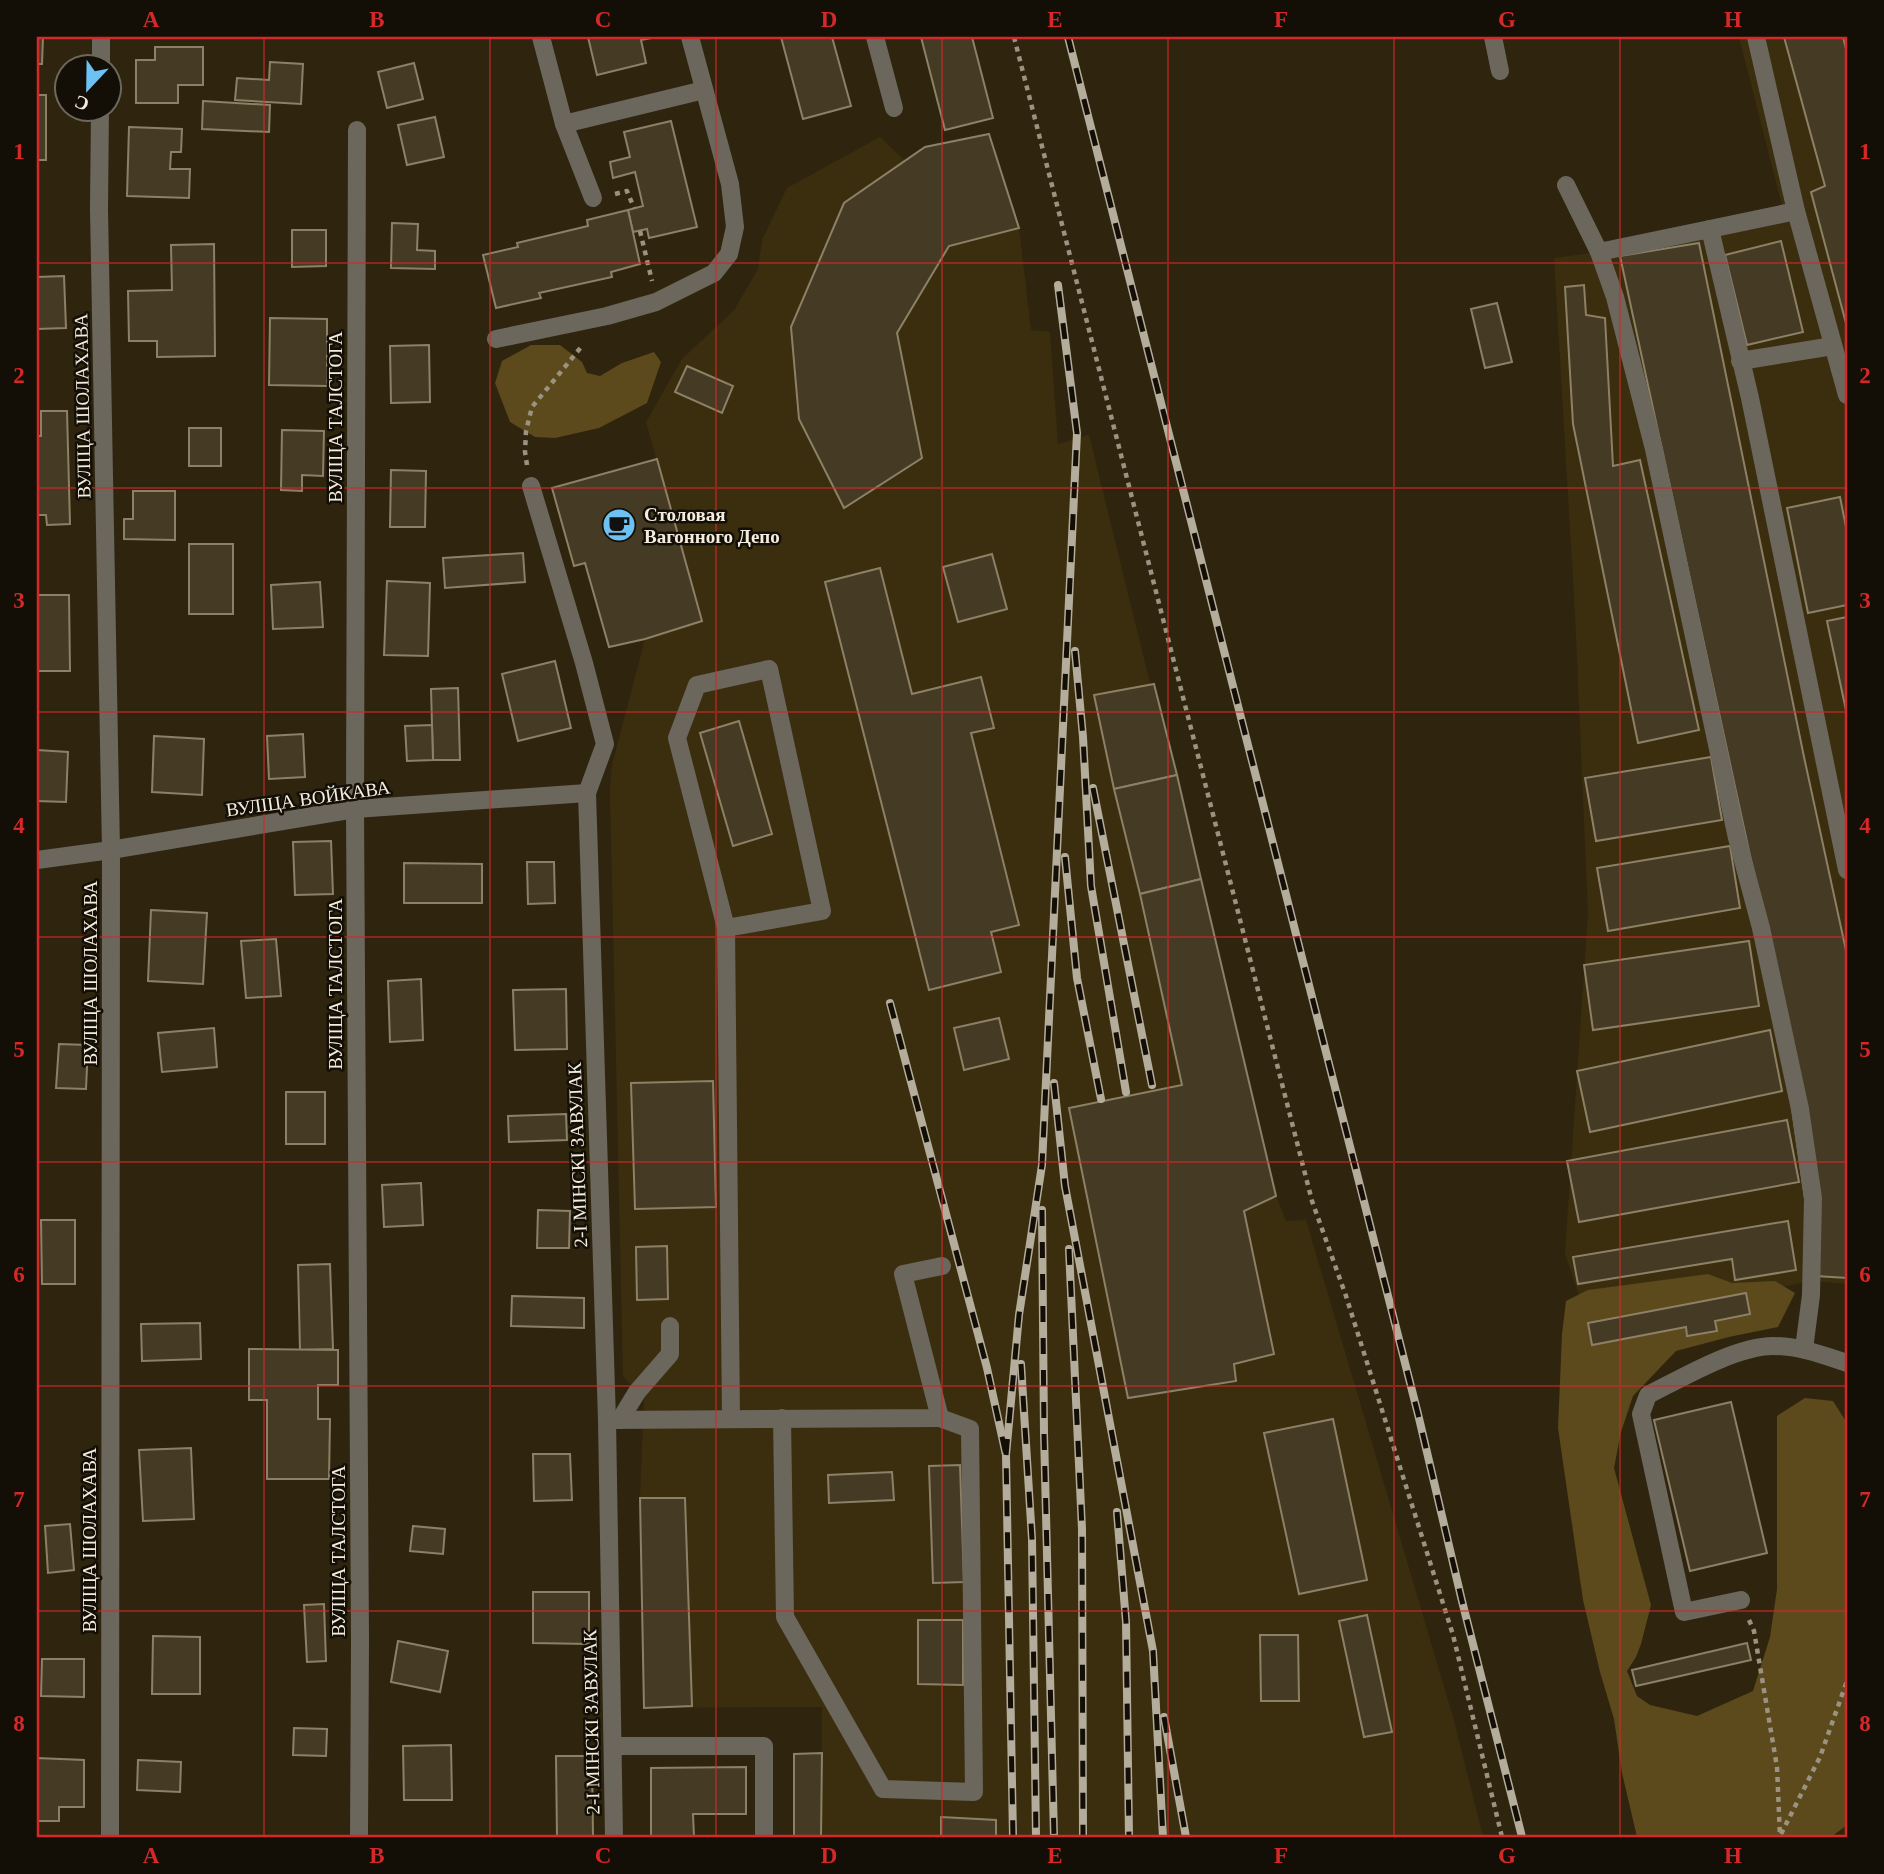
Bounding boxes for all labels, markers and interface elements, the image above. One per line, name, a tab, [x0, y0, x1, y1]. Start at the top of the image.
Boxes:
text: A	[143, 7, 160, 32]
text: B	[369, 7, 385, 32]
text: C	[595, 7, 611, 32]
text: D	[821, 7, 837, 32]
text: E	[1047, 7, 1063, 32]
text: F	[1274, 7, 1288, 32]
text: G	[1498, 7, 1516, 32]
text: H	[1724, 7, 1742, 32]
north arrow	[52, 52, 122, 122]
text: С	[72, 91, 92, 116]
text: 1	[13, 139, 25, 164]
text: 1	[1859, 139, 1871, 164]
street label: ВУЛІЦА ШОЛАХАВА	[70, 313, 95, 499]
street label: ВУЛІЦА ТАЛСТОГА	[325, 331, 346, 503]
text: 2	[13, 363, 25, 388]
text: 2	[1859, 363, 1871, 388]
place label: Столовая Вагонного Депо	[644, 504, 780, 547]
cafe icon: Столовая Вагонного Депо	[600, 506, 638, 544]
text: 3	[13, 588, 25, 613]
text: 3	[1859, 588, 1871, 613]
street label: ВУЛІЦА ВОЙКАВА	[225, 777, 392, 820]
text: 4	[13, 813, 25, 838]
text: 4	[1859, 813, 1871, 838]
street label: ВУЛІЦА ШОЛАХАВА	[80, 880, 101, 1066]
street label: ВУЛІЦА ТАЛСТОГА	[325, 898, 346, 1070]
text: 5	[13, 1037, 25, 1062]
text: 5	[1859, 1037, 1871, 1062]
street label: 2-І МІНСКІ ЗАВУЛАК	[564, 1062, 591, 1248]
text: 6	[13, 1262, 25, 1287]
text: 6	[1859, 1262, 1871, 1287]
street label: ВУЛІЦА ШОЛАХАВА	[79, 1447, 100, 1633]
street label: ВУЛІЦА ТАЛСТОГА	[328, 1465, 349, 1637]
text: 7	[13, 1487, 25, 1512]
text: 7	[1859, 1487, 1871, 1512]
street label: 2-І МІНСКІ ЗАВУЛАК	[579, 1629, 604, 1815]
text: 8	[13, 1711, 25, 1736]
text: 8	[1859, 1711, 1871, 1736]
text: A	[143, 1843, 160, 1868]
text: B	[369, 1843, 385, 1868]
text: C	[595, 1843, 611, 1868]
text: D	[821, 1843, 837, 1868]
text: E	[1047, 1843, 1063, 1868]
text: F	[1274, 1843, 1288, 1868]
text: G	[1498, 1843, 1516, 1868]
text: H	[1724, 1843, 1742, 1868]

